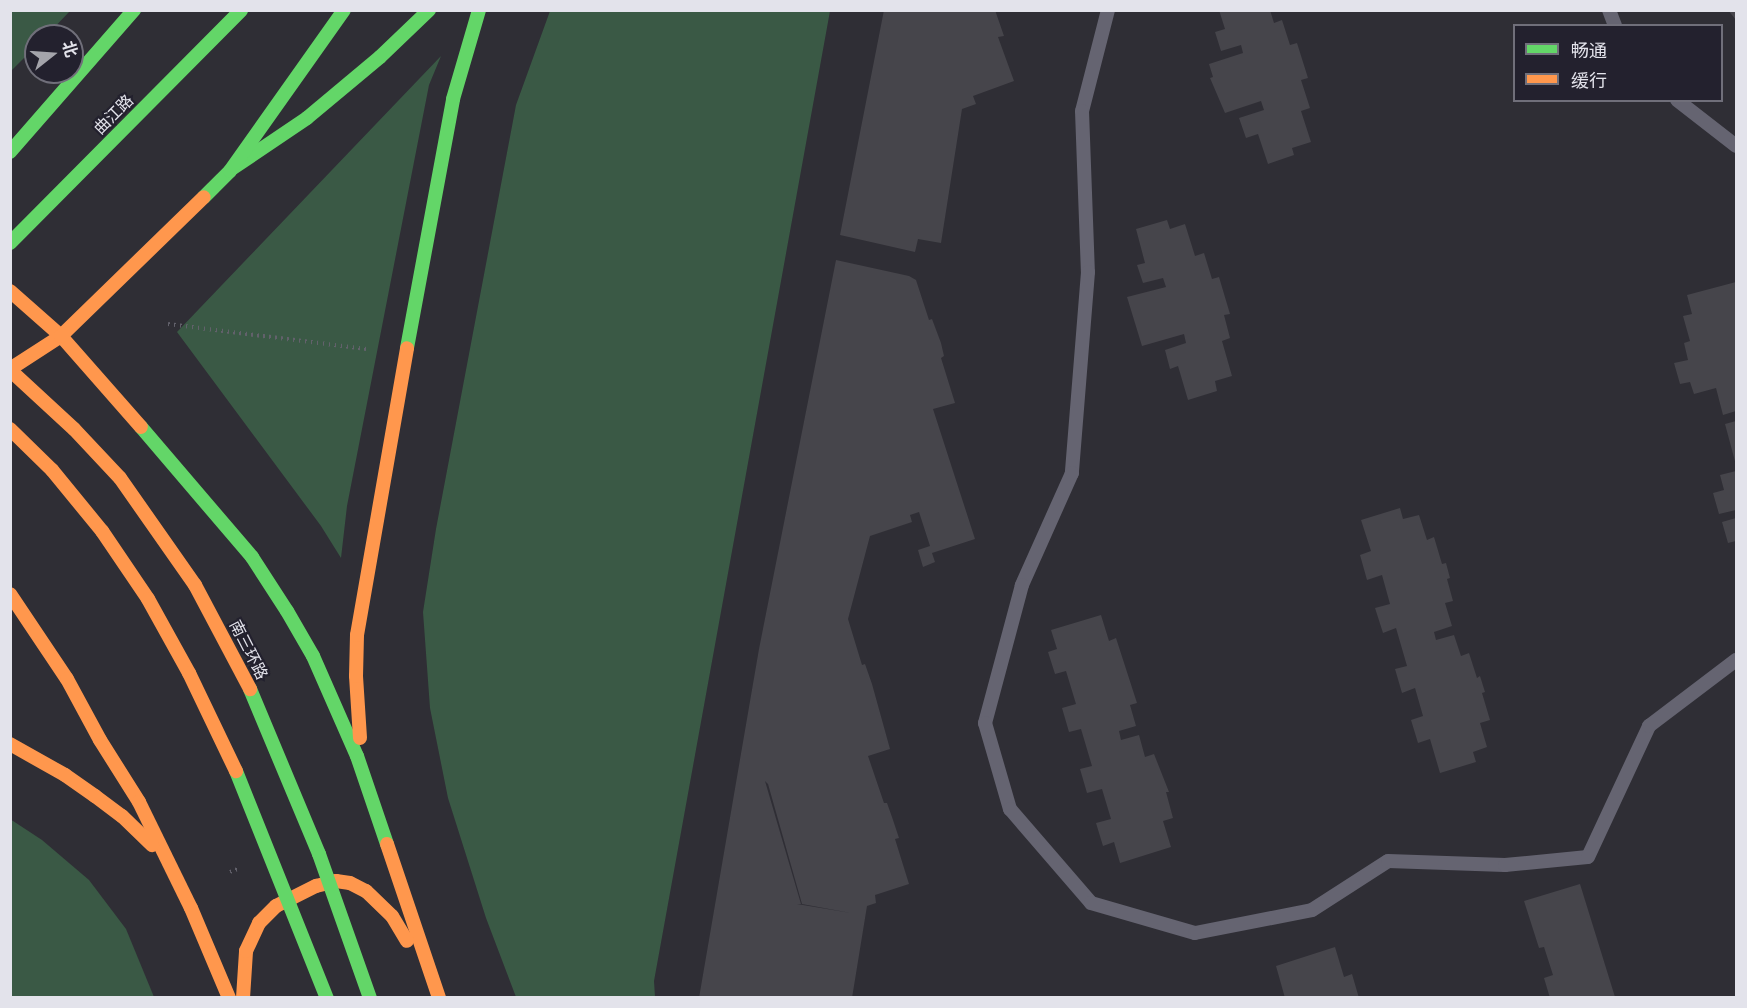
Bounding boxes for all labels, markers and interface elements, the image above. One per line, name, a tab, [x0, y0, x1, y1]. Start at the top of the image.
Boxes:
north arrow	[24, 24, 84, 84]
legend	[1513, 24, 1723, 102]
text: 北	[58, 39, 81, 60]
text: 畅通	[1571, 40, 1607, 61]
text: 缓行	[1571, 70, 1607, 91]
street label: 曲江路	[90, 91, 138, 139]
street label: 南三环路	[225, 617, 271, 683]

